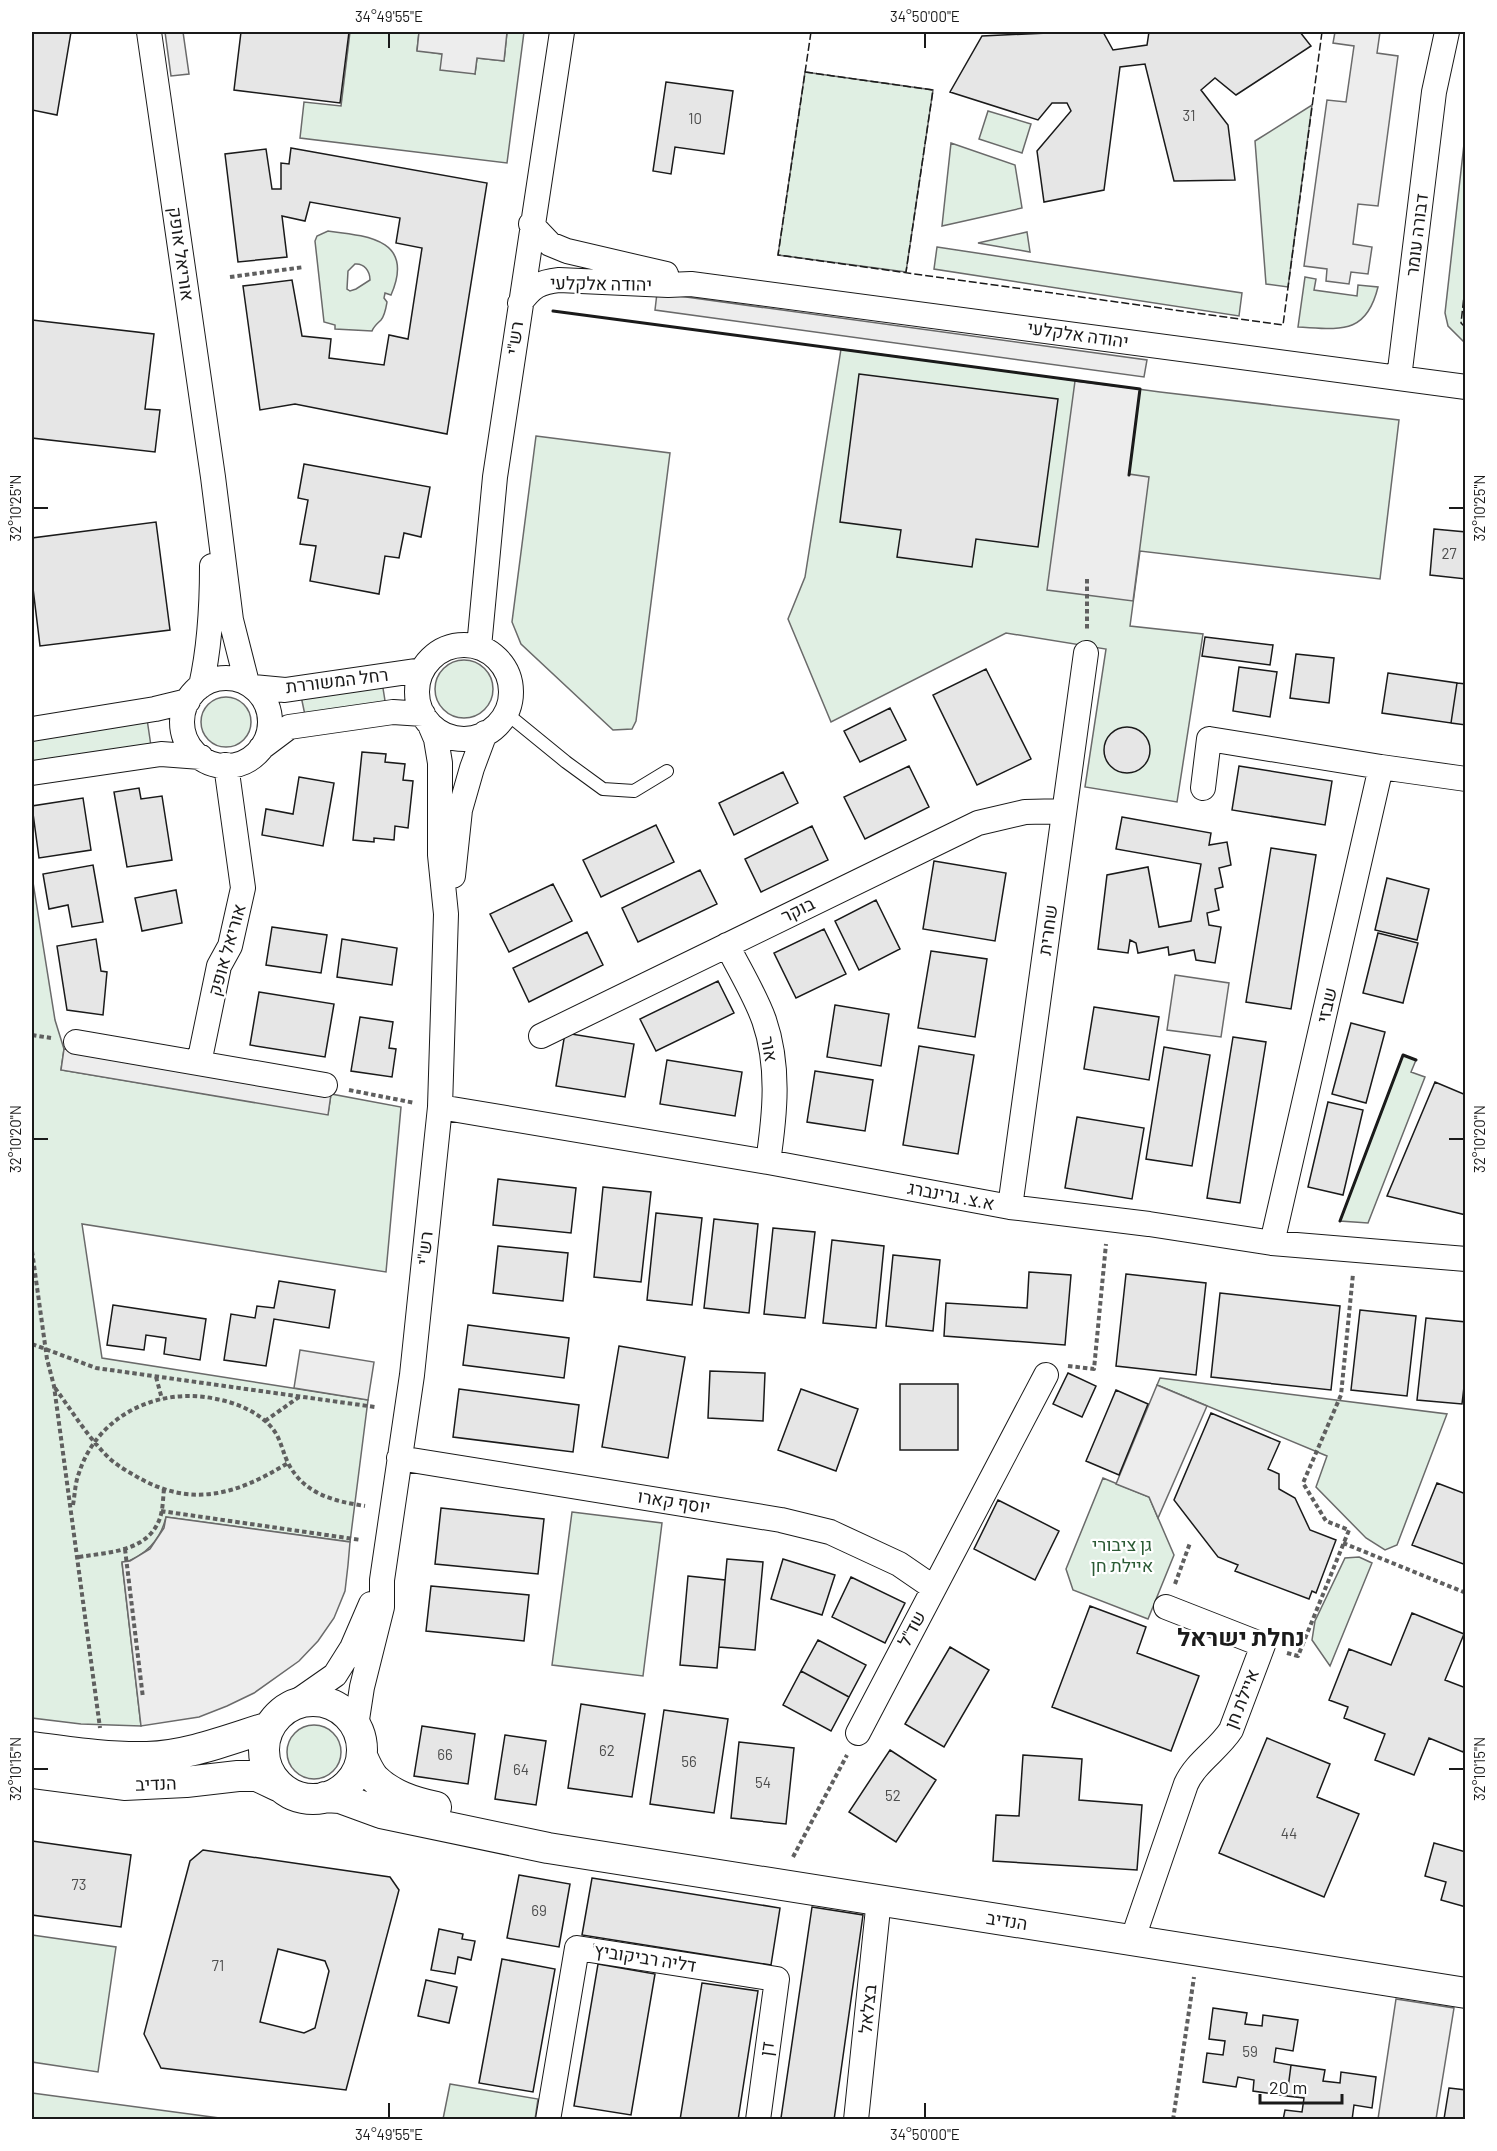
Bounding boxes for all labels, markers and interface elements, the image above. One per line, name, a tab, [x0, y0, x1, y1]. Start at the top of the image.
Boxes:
text: 34°49'55"E	[355, 7, 423, 25]
text: 34°50'00"E	[890, 7, 960, 25]
house number: 31	[1183, 106, 1195, 124]
house number: 10	[688, 109, 702, 127]
street label: דבורה עומר	[1400, 192, 1432, 277]
street label: אוריאל אופק	[164, 205, 199, 302]
street label: יהודה אלקלעי	[550, 271, 652, 295]
street label: יהודה אלקלעי	[1026, 316, 1130, 352]
street label: רש"י	[501, 320, 527, 356]
text: 32°10'25"N	[6, 474, 24, 542]
text: 32°10'25"N	[1470, 474, 1488, 542]
house number: 27	[1441, 544, 1457, 562]
street label: רחל המשוררת	[284, 663, 389, 697]
street label: בוקר	[777, 891, 818, 927]
street label: אוריאל אופק	[202, 901, 250, 998]
street label: שחרית	[1033, 903, 1061, 957]
street label: שבזי	[1311, 985, 1341, 1025]
street label: אור	[757, 1034, 783, 1063]
text: 32°10'20"N	[6, 1105, 24, 1173]
text: 32°10'20"N	[1470, 1105, 1488, 1173]
street label: א.צ. גרינברג	[906, 1176, 996, 1214]
street label: רש"י	[411, 1230, 437, 1266]
street label: יוסף קארו	[636, 1484, 712, 1518]
park label: גן ציבורי איילת חן	[1091, 1533, 1153, 1576]
street label: שד"ל	[893, 1607, 930, 1650]
district label: נחלת ישראל	[1177, 1622, 1305, 1651]
street label: איילת חן	[1219, 1665, 1263, 1732]
text: 32°10'15"N	[6, 1737, 24, 1801]
text: 32°10'15"N	[1470, 1737, 1488, 1801]
house number: 62	[599, 1741, 615, 1759]
house number: 66	[437, 1745, 453, 1763]
house number: 56	[681, 1752, 697, 1770]
house number: 64	[513, 1760, 529, 1778]
street label: הנדיב	[135, 1771, 177, 1795]
house number: 54	[755, 1773, 771, 1791]
house number: 52	[885, 1786, 901, 1804]
house number: 44	[1281, 1824, 1297, 1842]
house number: 73	[72, 1875, 86, 1893]
house number: 69	[531, 1901, 547, 1919]
street label: הנדיב	[985, 1906, 1029, 1934]
street label: 'דליה רביקוביץ	[590, 1938, 698, 1976]
house number: 71	[212, 1956, 224, 1974]
street label: בצלאל	[853, 1983, 881, 2035]
street label: דן	[754, 2040, 778, 2058]
house number: 59	[1242, 2042, 1258, 2060]
scale bar	[1260, 2067, 1342, 2105]
text: 20 m	[1269, 2076, 1307, 2098]
text: 34°49'55"E	[355, 2125, 423, 2143]
text: 34°50'00"E	[890, 2125, 960, 2143]

